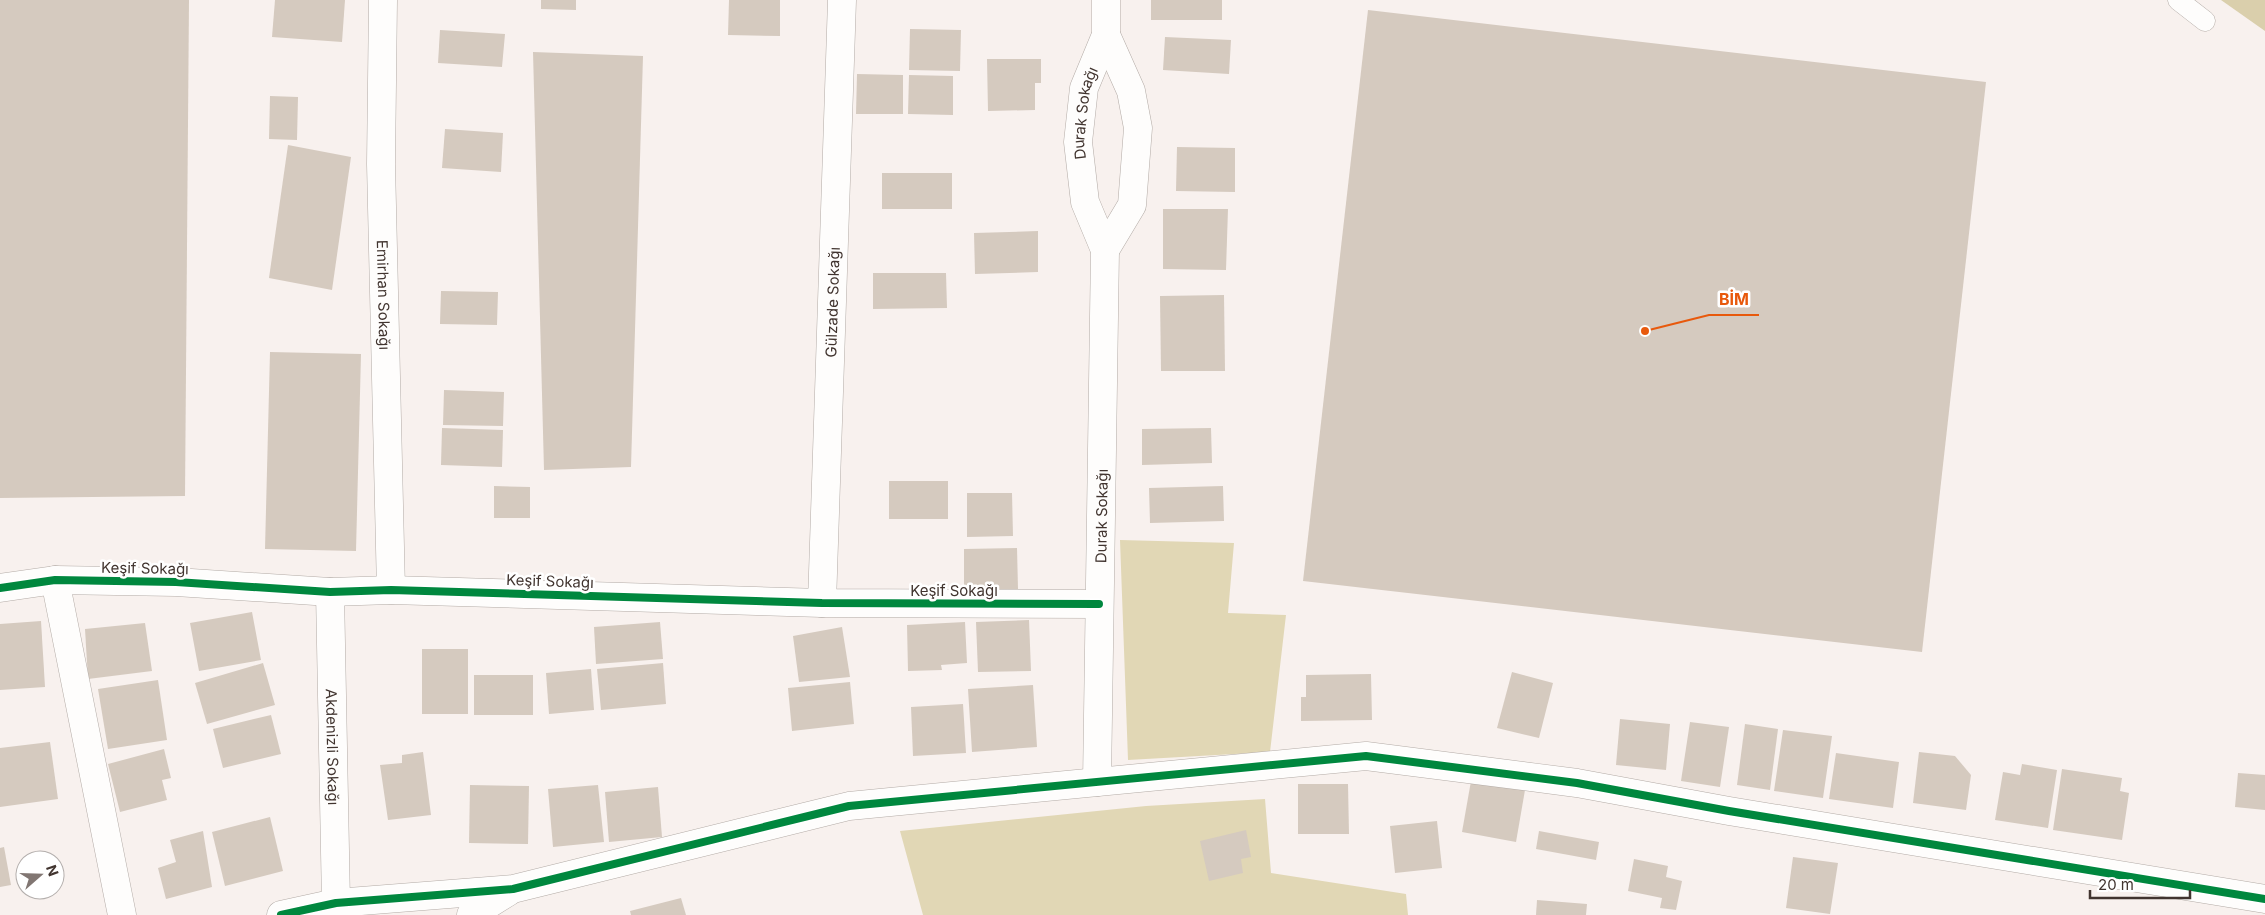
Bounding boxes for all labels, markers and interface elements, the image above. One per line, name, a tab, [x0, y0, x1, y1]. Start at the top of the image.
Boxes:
street label: Durak Sokağı	[1068, 64, 1101, 161]
street label: Emirhan Sokağı	[373, 240, 395, 350]
street label: Gülzade Sokağı	[821, 247, 843, 358]
callout: BİM	[1709, 284, 1759, 315]
text: BİM	[1719, 289, 1749, 309]
street label: Durak Sokağı	[1091, 469, 1111, 563]
street label: Keşif Sokağı	[101, 558, 189, 578]
street label: Keşif Sokağı	[506, 570, 594, 592]
street label: Keşif Sokağı	[910, 581, 998, 600]
street label: Akdenizli Sokağı	[322, 688, 344, 805]
north arrow	[15, 850, 65, 900]
text: N	[43, 862, 62, 878]
scale bar	[2090, 868, 2190, 900]
text: 20 m	[2098, 875, 2134, 894]

